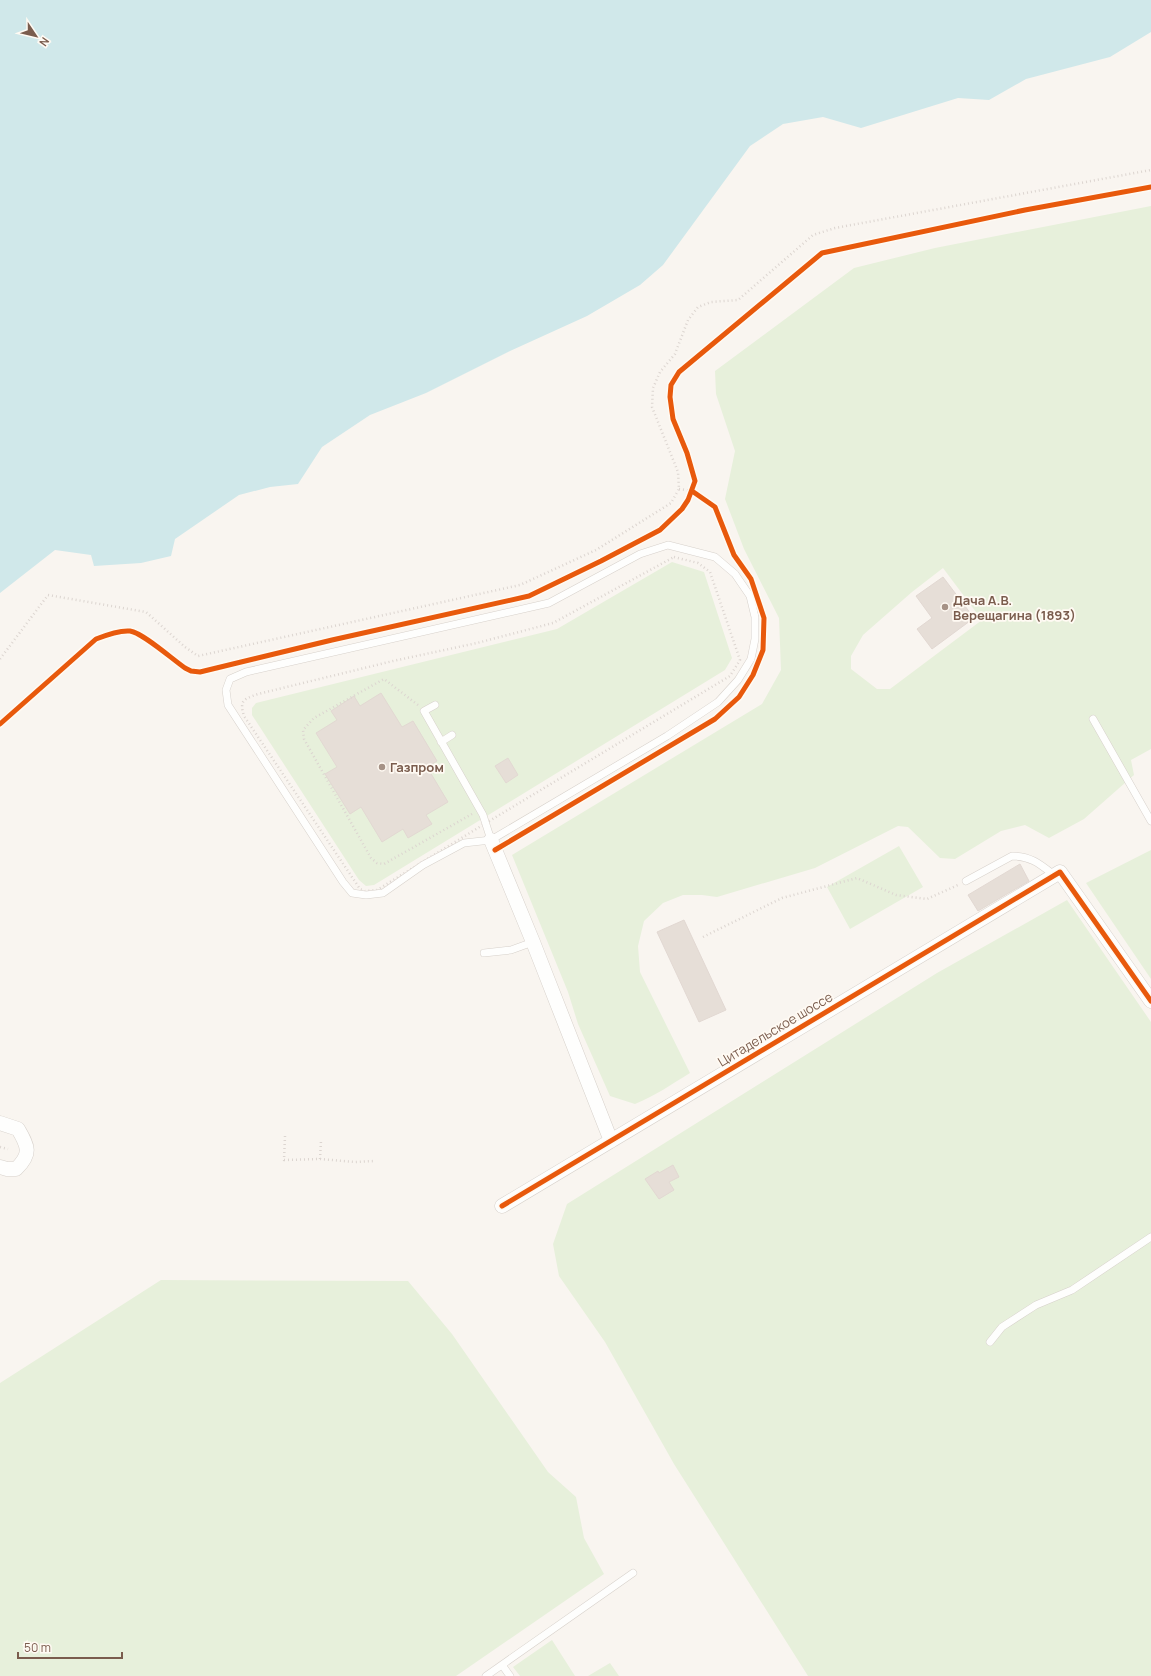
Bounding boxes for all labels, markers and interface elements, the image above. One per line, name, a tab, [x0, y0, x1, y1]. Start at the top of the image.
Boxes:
north arrow	[16, 16, 56, 56]
text: N	[36, 34, 53, 50]
place label: Дача А.В. Верещагина (1893)	[953, 591, 1076, 624]
marker: Дача А.В. Верещагина (1893)	[940, 602, 950, 612]
place label: Газпром	[390, 758, 444, 776]
marker: Газпром	[377, 762, 387, 772]
street label: Цитадельское шоссе	[714, 987, 836, 1070]
scale bar	[18, 1634, 122, 1660]
text: 50 m	[24, 1639, 51, 1656]

